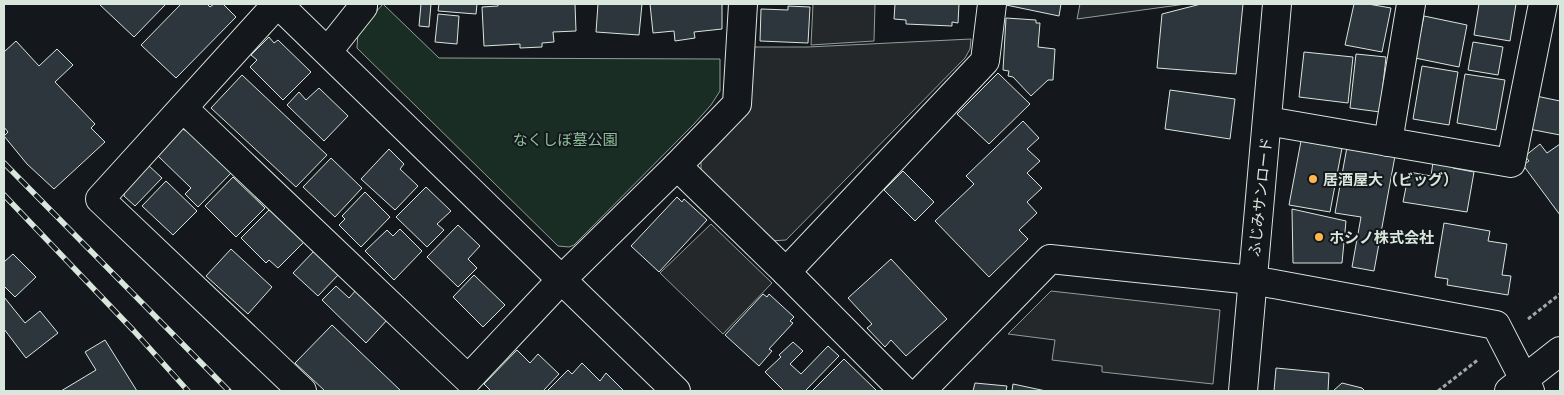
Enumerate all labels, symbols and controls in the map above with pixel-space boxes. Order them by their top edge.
park label: なくしぼ墓公園 [512,131,618,148]
street label: ふじみサンロード [1245,136,1275,258]
place label: 居酒屋大（ビッグ） [1323,171,1458,188]
marker: 居酒屋大（ビッグ） [1307,173,1319,185]
place label: ホシノ株式会社 [1329,229,1434,246]
marker: ホシノ株式会社 [1313,231,1325,243]

